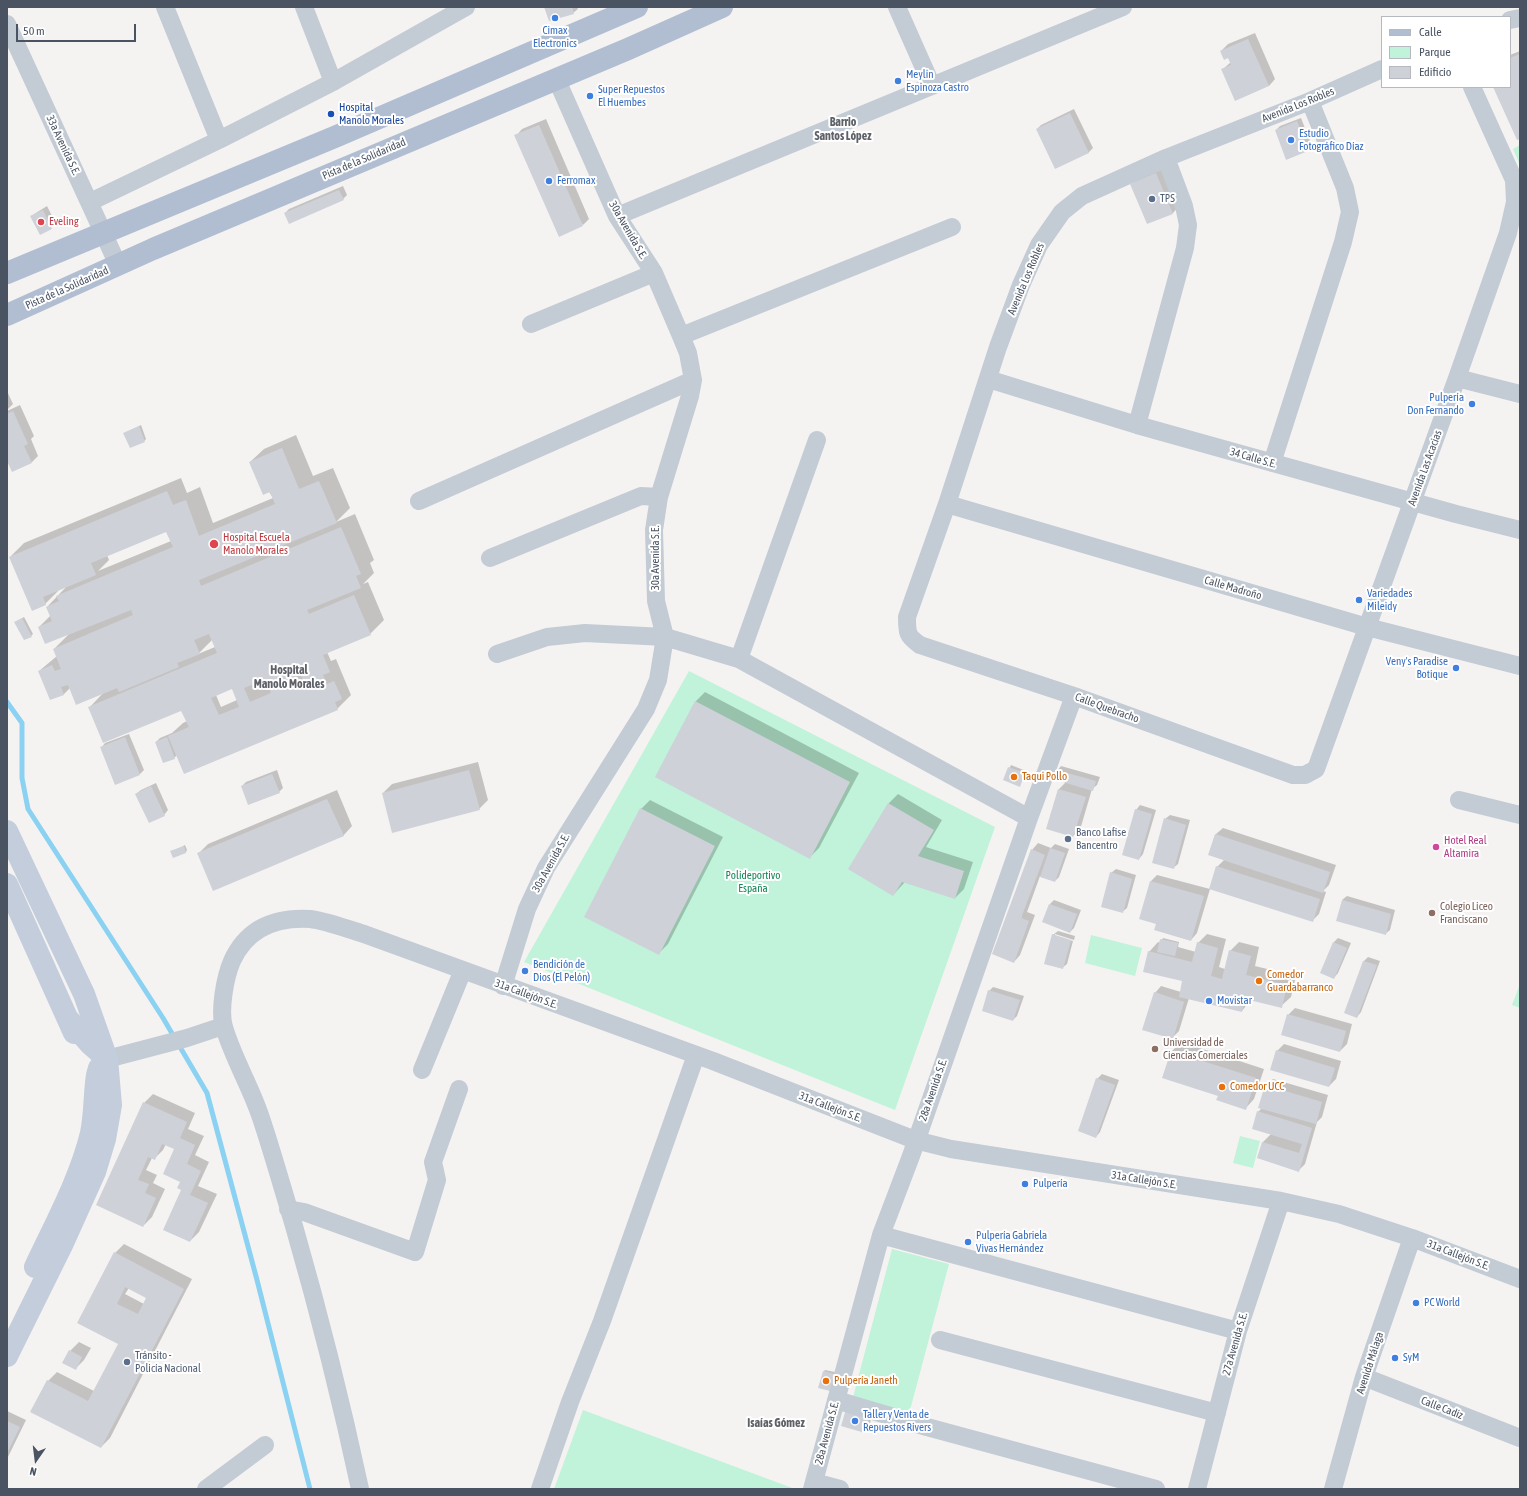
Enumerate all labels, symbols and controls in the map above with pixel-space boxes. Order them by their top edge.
marker: Cimax Electronics [550,13,560,23]
scale bar [18,16,138,42]
legend [1381,16,1511,88]
text: 50 m [23,24,45,38]
place label: Cimax Electronics [533,24,577,50]
text: Calle [1419,25,1442,39]
text: Parque [1419,45,1451,59]
text: Edificio [1419,65,1451,79]
place label: Meylin Espinoza Castro [906,68,969,94]
marker: Meylin Espinoza Castro [893,76,903,86]
place label: Super Repuestos El Huembes [598,83,665,109]
street label: Avenida Los Robles [1260,84,1336,126]
marker: Super Repuestos El Huembes [585,91,595,101]
place label: Hospital Manolo Morales [339,101,404,127]
marker: Hospital Manolo Morales [326,109,336,119]
street label: 33a Avenida S.E. [43,113,83,177]
district label: Barrio Santos López [814,115,872,143]
place label: Estudio Fotográfico Díaz [1299,127,1364,153]
street label: Pista de la Solidaridad [320,135,408,183]
marker: Estudio Fotográfico Díaz [1286,135,1296,145]
place label: Ferromax [557,174,595,188]
marker: Ferromax [544,176,554,186]
place label: TPS [1160,192,1175,206]
marker: TPS [1147,194,1157,204]
street label: 30a Avenida S.E. [606,199,650,261]
place label: Eveling [49,215,79,229]
marker: Eveling [36,217,46,227]
street label: Avenida Los Robles [1005,241,1047,317]
street label: Pista de la Solidaridad [23,264,111,312]
place label: Pulpería Don Fernando [1407,391,1464,417]
marker: Pulpería Don Fernando [1467,399,1477,409]
street label: Avenida Las Acacias [1405,428,1445,508]
street label: 34 Calle S.E. [1228,445,1278,471]
street label: 30a Avenida S.E. [649,526,663,590]
place label: Hospital Escuela Manolo Morales [223,531,290,557]
marker: Hospital Escuela Manolo Morales [208,538,220,550]
street label: Calle Madroño [1203,574,1263,602]
place label: Variedades Mileidy [1367,587,1412,613]
marker: Variedades Mileidy [1354,595,1364,605]
place label: Veny's Paradise Botique [1386,655,1448,681]
district label: Hospital Manolo Morales [254,663,324,691]
marker: Veny's Paradise Botique [1451,663,1461,673]
street label: Calle Quebracho [1073,690,1141,726]
place label: Taqui Pollo [1022,770,1067,784]
marker: Taqui Pollo [1009,772,1019,782]
place label: Banco Lafise Bancentro [1076,826,1126,852]
street label: 30a Avenida S.E. [530,832,572,894]
marker: Banco Lafise Bancentro [1063,834,1073,844]
place label: Hotel Real Altamira [1444,834,1487,860]
marker: Hotel Real Altamira [1431,842,1441,852]
park label: Polideportivo España [726,869,780,895]
place label: Colegio Liceo Franciscano [1440,900,1493,926]
marker: Colegio Liceo Franciscano [1427,908,1437,918]
place label: Bendición de Dios (El Pelón) [533,958,590,984]
marker: Bendición de Dios (El Pelón) [520,966,530,976]
place label: Comedor Guardabarranco [1267,968,1333,994]
marker: Comedor Guardabarranco [1254,976,1264,986]
street label: 31a Callejón S.E. [493,977,559,1011]
place label: Movistar [1217,994,1252,1008]
marker: Movistar [1204,996,1214,1006]
place label: Universidad de Ciencias Comerciales [1163,1036,1248,1062]
marker: Universidad de Ciencias Comerciales [1150,1044,1160,1054]
street label: 28a Avenida S.E. [916,1057,950,1123]
place label: Comedor UCC [1230,1080,1284,1094]
marker: Comedor UCC [1217,1082,1227,1092]
street label: 31a Callejón S.E. [797,1089,863,1125]
street label: 31a Callejón S.E. [1111,1168,1177,1192]
place label: Pulpería [1033,1177,1068,1191]
marker: Pulpería [1020,1179,1030,1189]
place label: Pulpería Gabriela Vivas Hernández [976,1229,1047,1255]
marker: Pulpería Gabriela Vivas Hernández [963,1237,973,1247]
street label: 31a Callejón S.E. [1425,1237,1491,1273]
place label: PC World [1424,1296,1460,1310]
marker: PC World [1411,1298,1421,1308]
street label: 27a Avenida S.E. [1220,1311,1250,1377]
street label: Avenida Málaga [1354,1330,1386,1396]
place label: Tránsito - Policía Nacional [135,1349,201,1375]
place label: SyM [1403,1351,1419,1365]
marker: SyM [1390,1353,1400,1363]
marker: Tránsito - Policía Nacional [122,1357,132,1367]
place label: Pulpería Janeth [834,1374,898,1388]
marker: Pulpería Janeth [821,1376,831,1386]
street label: Calle Cadiz [1419,1394,1465,1422]
street label: 28a Avenida S.E. [812,1400,842,1466]
place label: Taller y Venta de Repuestos Rivers [863,1408,931,1434]
district label: Isaías Gómez [747,1416,805,1430]
marker: Taller y Venta de Repuestos Rivers [850,1416,860,1426]
north arrow [16,1440,56,1480]
text: N [28,1465,38,1478]

